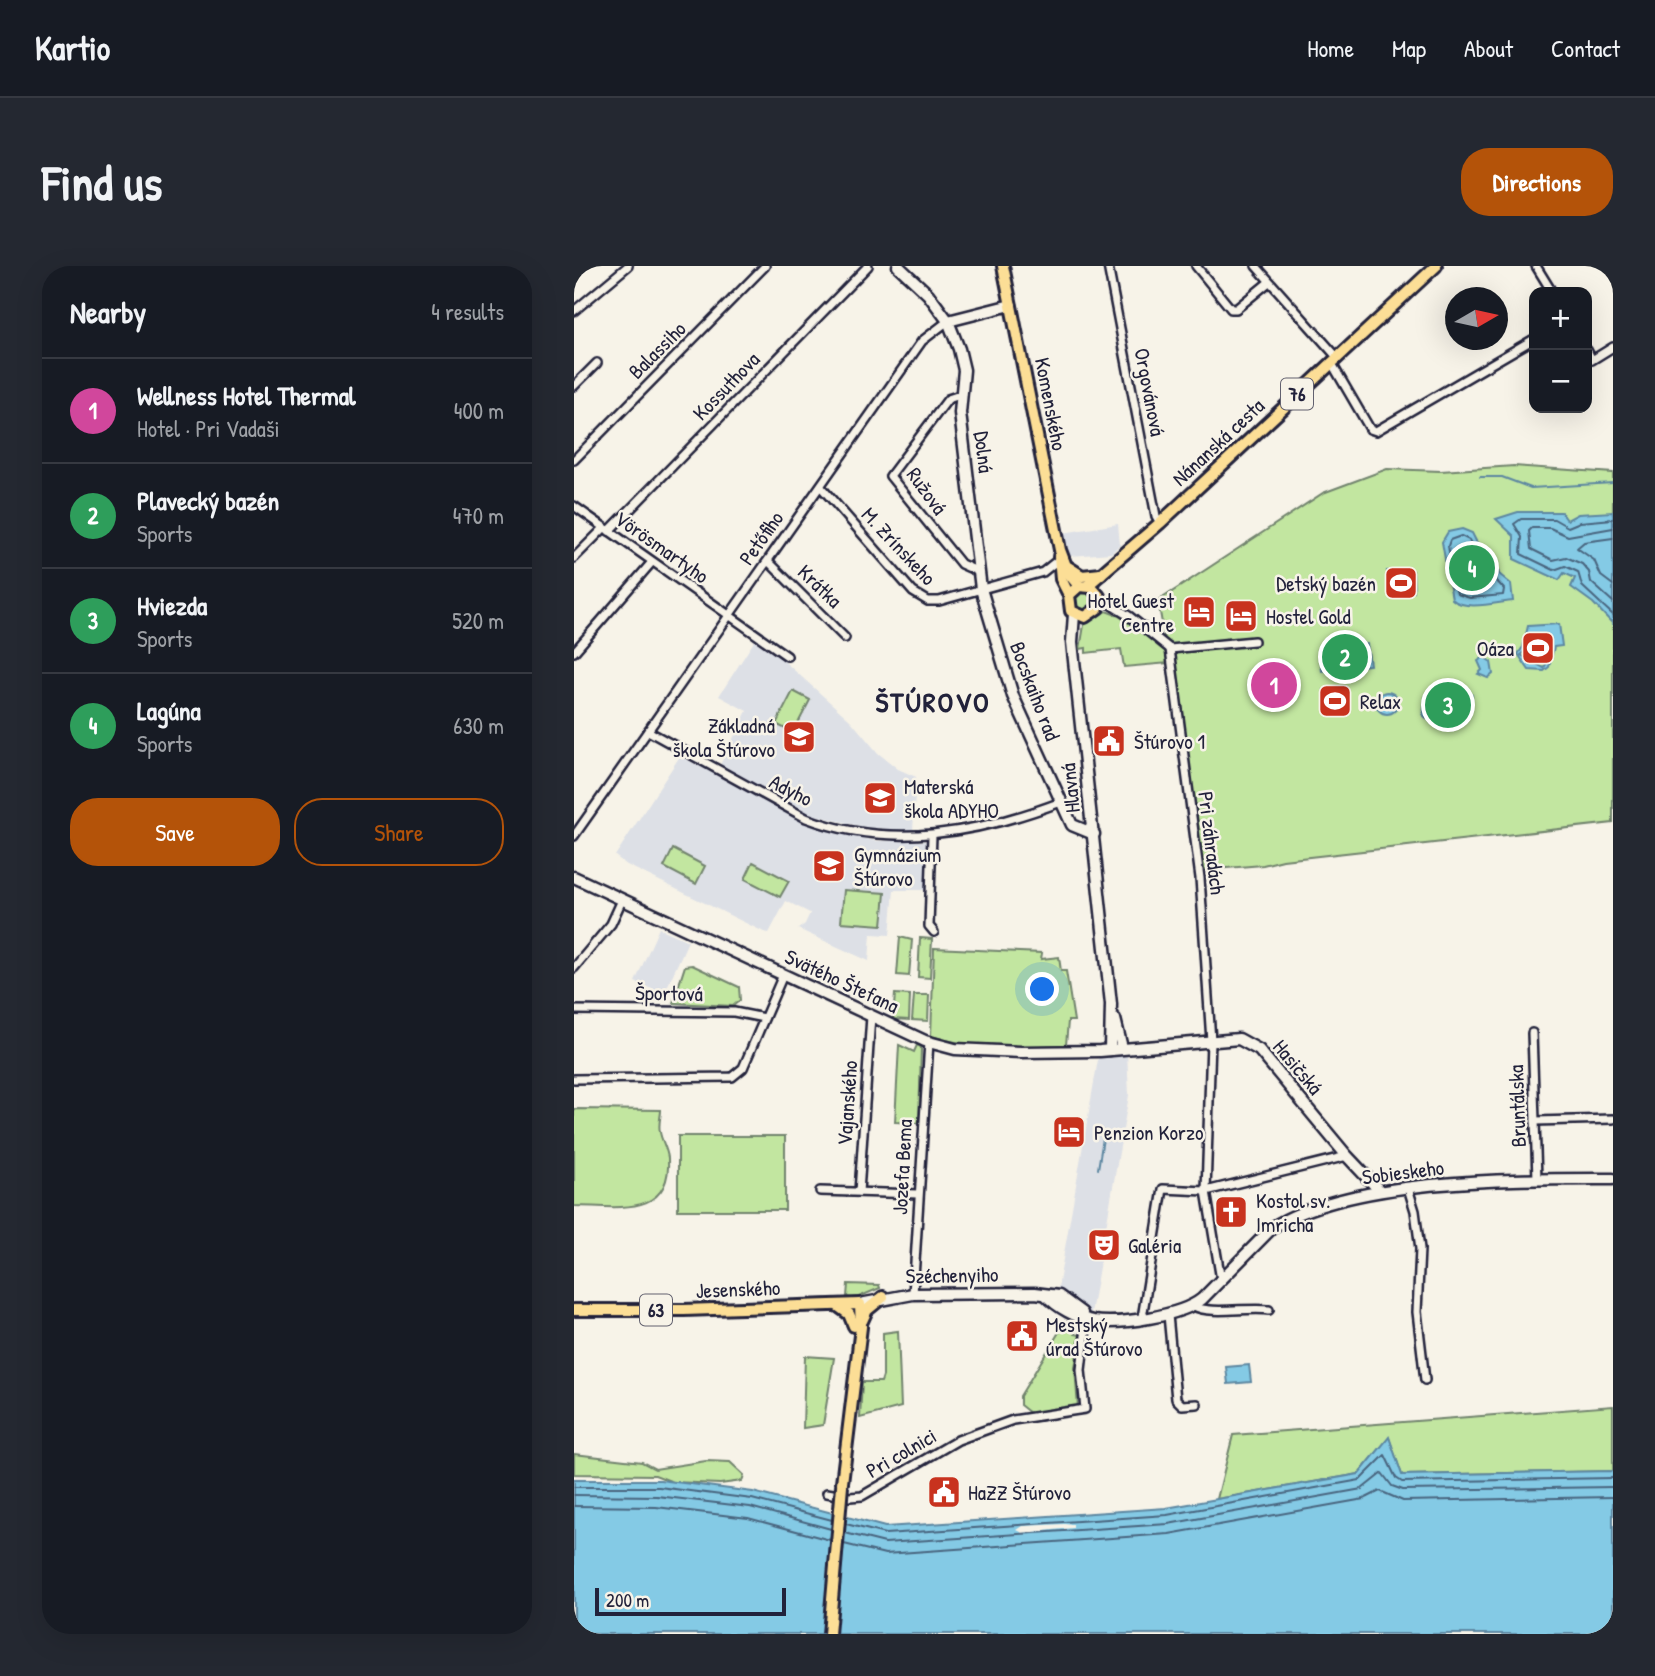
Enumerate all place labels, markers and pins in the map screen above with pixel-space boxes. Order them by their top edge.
pin: 4 [1449,542,1495,594]
sports icon: Detský bazén [1382,564,1420,602]
place label: Detský bazén [1276,569,1376,598]
place label: Hotel Guest Centre [1088,586,1175,639]
hotel icon: Hotel Guest Centre [1180,593,1218,631]
hotel icon: Hostel Gold [1222,597,1260,635]
place label: Hostel Gold [1266,602,1351,631]
sports icon: Oáza [1519,629,1557,667]
pin: 2 [1322,631,1368,683]
place label: Oáza [1477,634,1514,663]
pin: 1 [1251,659,1297,711]
pin: 3 [1425,679,1471,731]
sports icon: Relax [1316,682,1354,720]
place label: Relax [1360,687,1401,716]
place label: Základná škola Štúrovo [672,711,775,764]
school or university icon: Základná škola Štúrovo [780,718,818,756]
public building icon: Štúrovo 1 [1090,722,1128,760]
place label: Štúrovo 1 [1134,727,1205,756]
place label: Materská škola ADYHO [904,772,999,825]
school or university icon: Materská škola ADYHO [861,779,899,817]
place label: Gymnázium Štúrovo [854,840,941,893]
school or university icon: Gymnázium Štúrovo [810,847,848,885]
hotel icon: Penzion Korzo [1050,1113,1088,1151]
place label: Penzion Korzo [1094,1118,1203,1147]
place label: Kostol sv. Imricha [1256,1186,1331,1239]
church icon: Kostol sv. Imricha [1212,1193,1250,1231]
theatre icon: Galéria [1085,1226,1123,1264]
place label: Galéria [1128,1231,1181,1260]
place label: Mestský úrad Štúrovo [1046,1310,1142,1363]
public building icon: Mestský úrad Štúrovo [1003,1317,1041,1355]
public building icon: HaZZ Štúrovo [925,1473,963,1511]
place label: HaZZ Štúrovo [968,1478,1071,1507]

